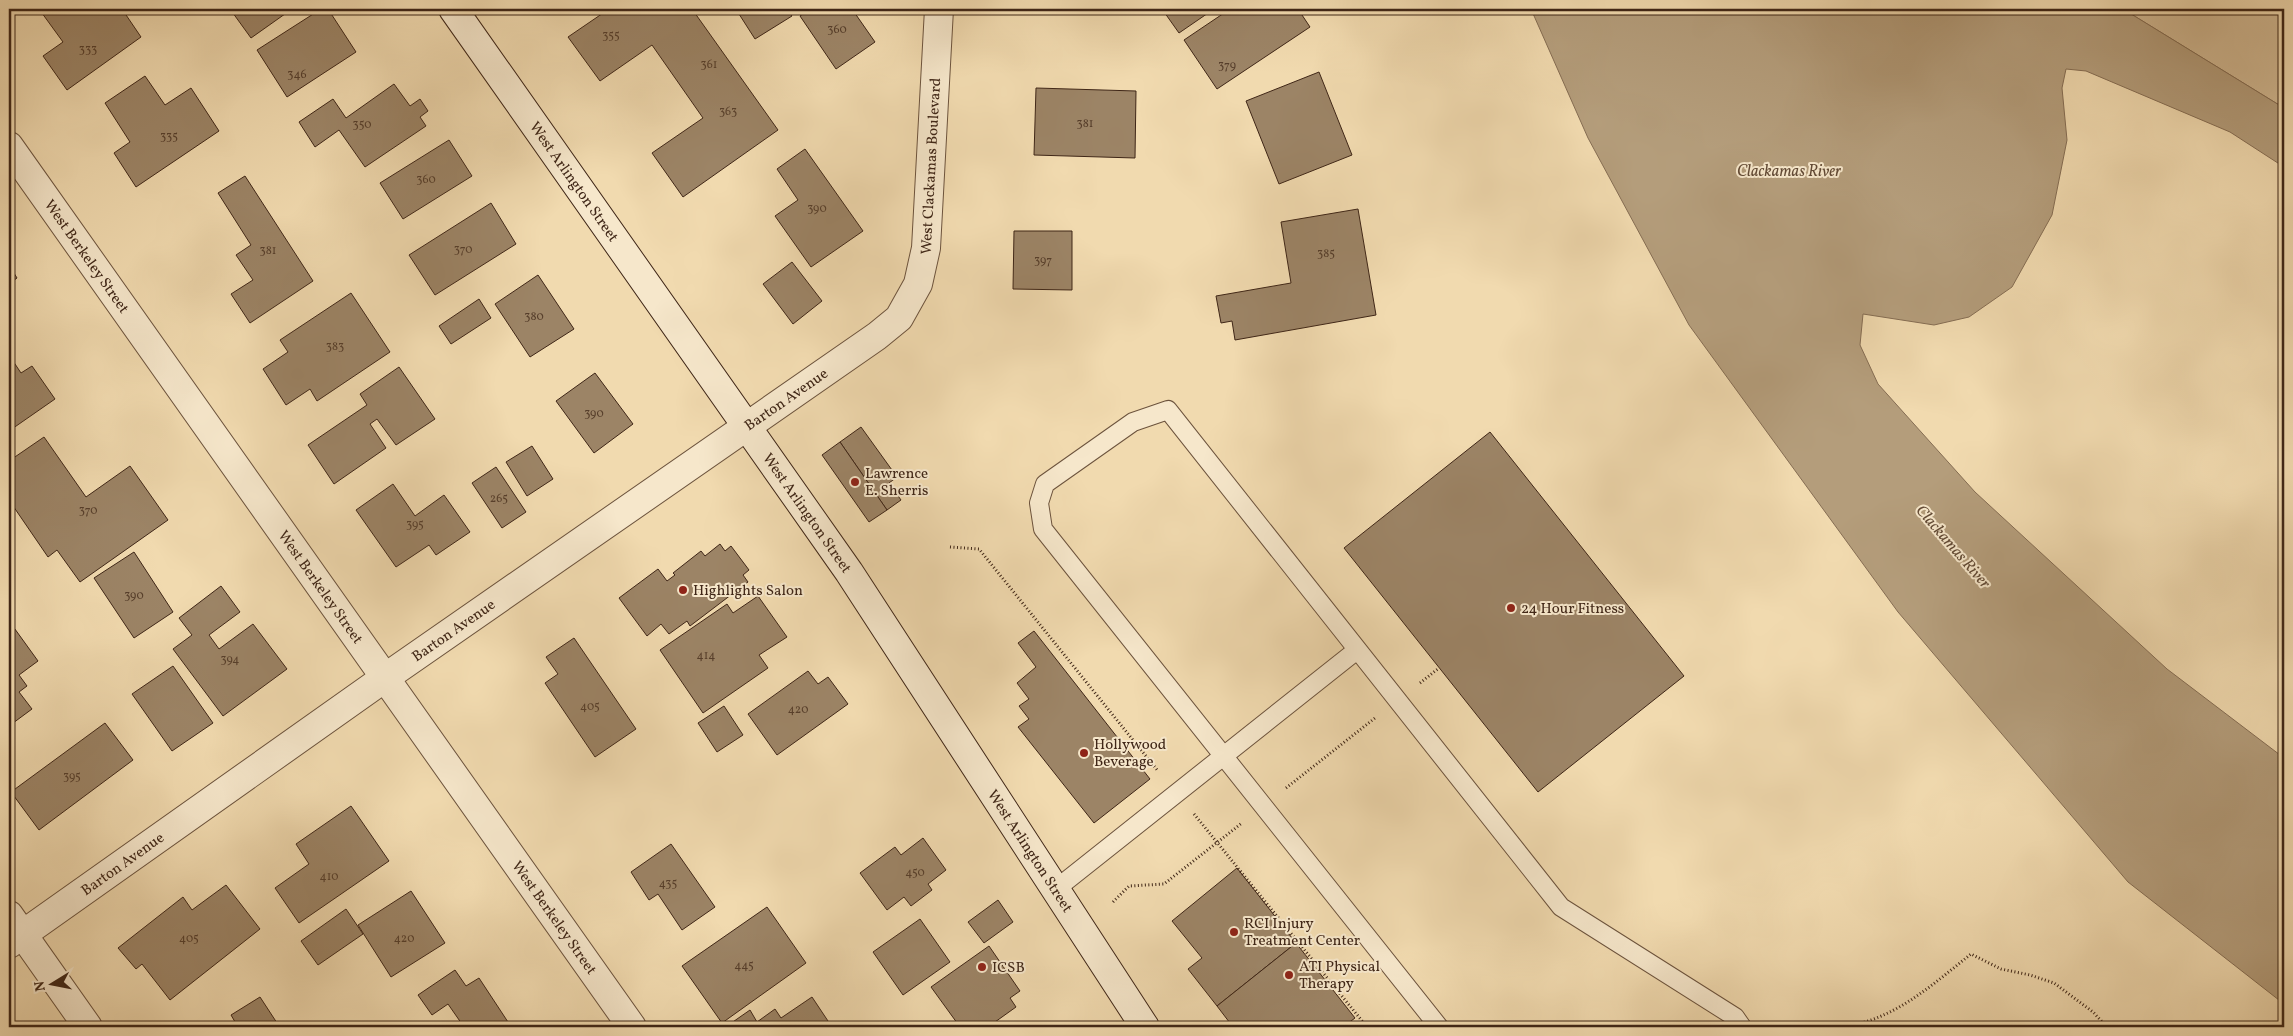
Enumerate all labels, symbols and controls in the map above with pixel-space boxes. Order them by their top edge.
house number: 360 [827,22,847,38]
house number: 355 [602,28,620,44]
house number: 333 [79,42,97,58]
house number: 361 [701,57,717,73]
house number: 379 [1218,58,1236,74]
house number: 346 [287,67,307,83]
street label: West Clackamas Boulevard [917,77,947,255]
house number: 363 [719,104,737,120]
house number: 381 [1077,116,1093,132]
house number: 350 [353,117,371,133]
street label: West Arlington Street [524,118,623,247]
house number: 335 [160,129,178,145]
water label: Clackamas River [1737,161,1842,183]
house number: 360 [416,172,436,188]
street label: West Berkeley Street [38,196,133,318]
house number: 390 [807,201,827,217]
house number: 370 [454,242,472,258]
house number: 381 [260,243,276,259]
house number: 385 [1317,246,1335,262]
house number: 397 [1034,253,1052,269]
house number: 380 [524,309,544,325]
house number: 383 [326,339,344,355]
street label: Barton Avenue [741,364,833,437]
house number: 390 [584,406,604,422]
street label: West Arlington Street [757,449,856,578]
place label: Lawrence E. Sherris [865,464,928,502]
marker: Lawrence E. Sherris [849,476,861,488]
house number: 265 [490,491,508,507]
water label: Clackamas River [1910,501,1996,595]
house number: 370 [79,503,97,519]
house number: 395 [406,517,424,533]
street label: West Berkeley Street [272,527,367,649]
place label: Highlights Salon [693,581,803,602]
marker: Highlights Salon [677,584,689,596]
house number: 390 [124,588,144,604]
street label: Barton Avenue [408,595,500,668]
place label: 24 Hour Fitness [1521,599,1624,620]
marker: 24 Hour Fitness [1505,602,1517,614]
house number: 414 [697,648,715,664]
house number: 394 [220,652,240,668]
house number: 405 [580,699,600,715]
house number: 420 [788,702,808,718]
place label: Hollywood Beverage [1094,735,1166,773]
marker: Hollywood Beverage [1078,747,1090,759]
house number: 395 [63,769,81,785]
street label: West Arlington Street [981,786,1077,917]
street label: Barton Avenue [77,828,169,902]
street label: West Berkeley Street [506,857,601,980]
house number: 450 [905,865,925,881]
house number: 410 [319,869,339,885]
house number: 435 [659,876,678,892]
place label: RCI Injury Treatment Center [1244,914,1360,952]
marker: RCI Injury Treatment Center [1228,926,1240,938]
house number: 405 [179,931,199,947]
house number: 420 [394,931,414,947]
place label: ATI Physical Therapy [1299,957,1380,995]
north arrow [28,958,78,1008]
house number: 445 [734,958,754,974]
place label: ICSB [992,958,1025,979]
marker: ICSB [976,961,988,973]
marker: ATI Physical Therapy [1283,969,1295,981]
text: N [30,979,51,993]

